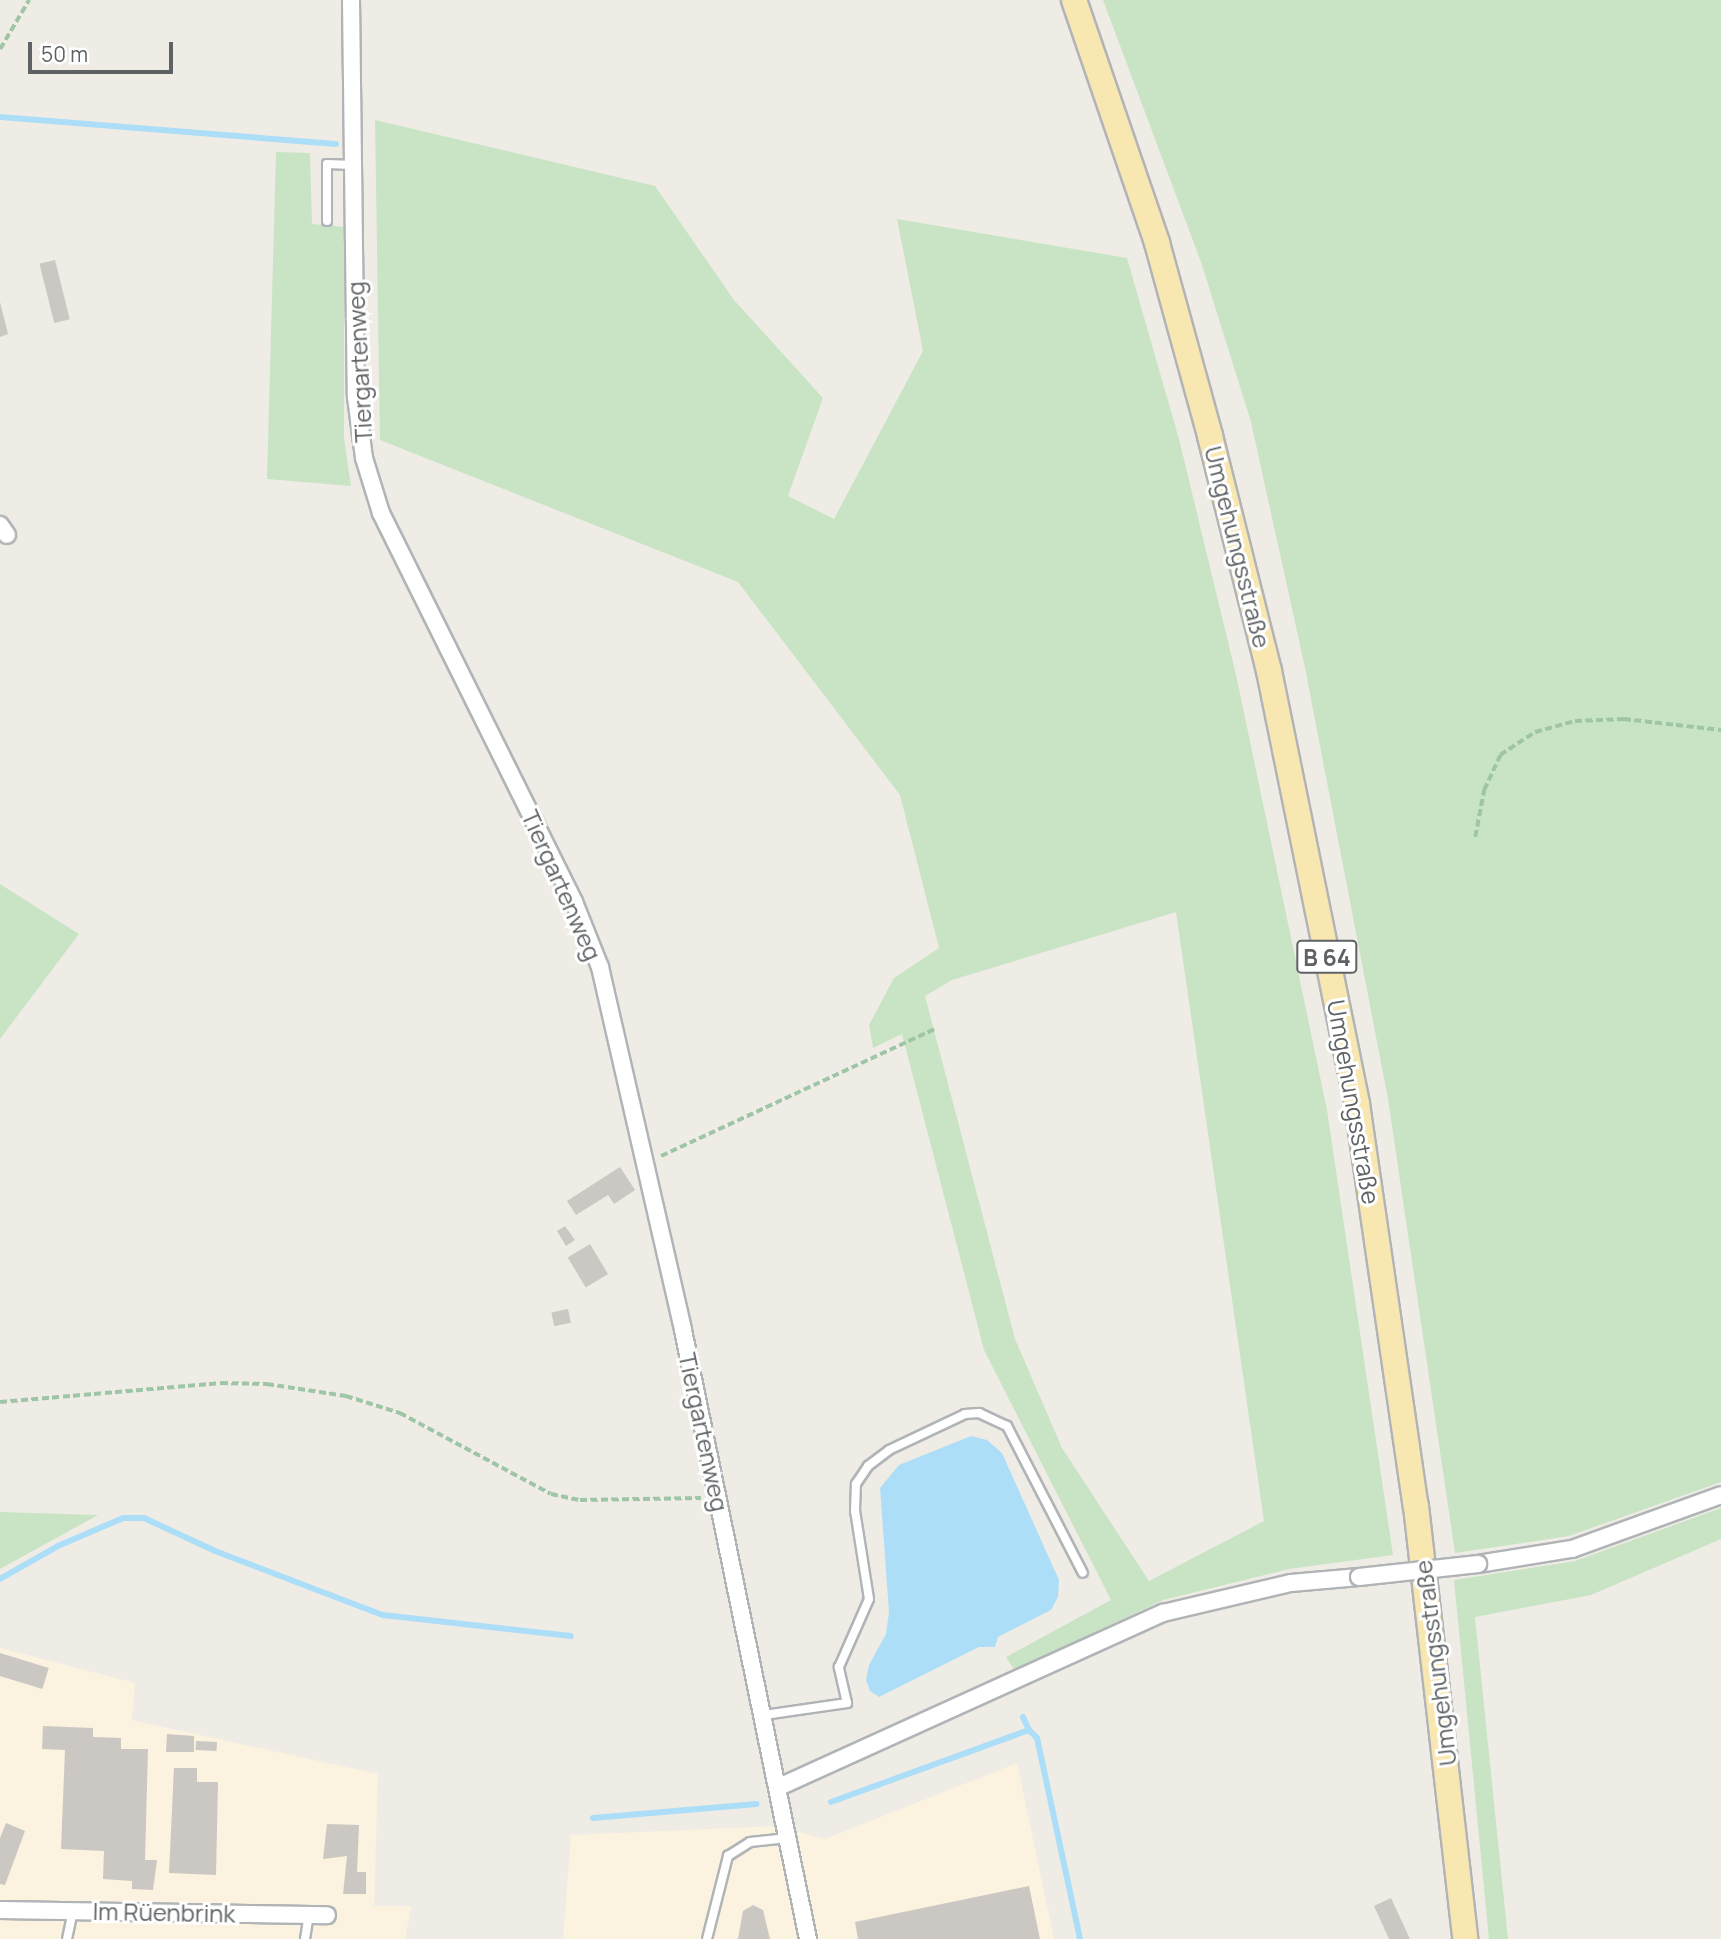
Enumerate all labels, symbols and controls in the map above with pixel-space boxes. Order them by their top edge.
scale bar [32,28,177,72]
text: 50 m [41,40,88,68]
street label: Tiergartenweg [340,281,378,443]
street label: Umgehungsstraße [1199,443,1277,651]
street label: Tiergartenweg [516,805,608,965]
road number: B 64 [1296,938,1358,976]
street label: Umgehungsstraße [1322,998,1386,1206]
street label: Tiergartenweg [673,1350,735,1514]
street label: Umgehungsstraße [1408,1558,1462,1768]
street label: Im Rüenbrink [92,1896,236,1928]

